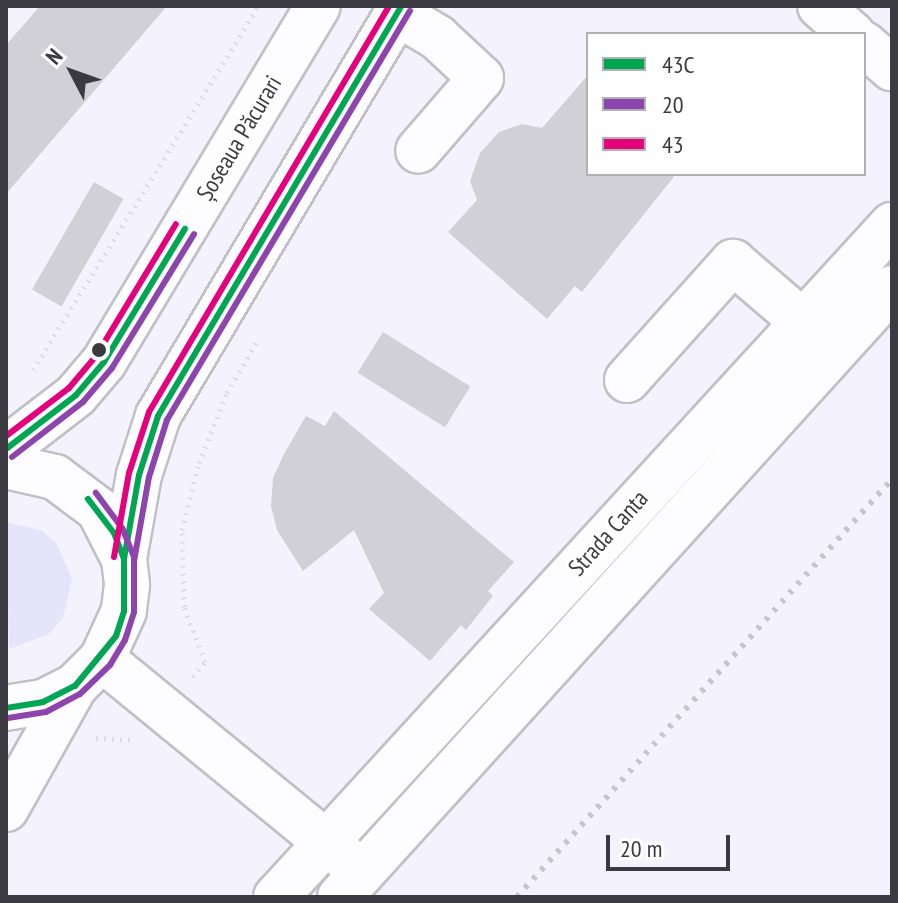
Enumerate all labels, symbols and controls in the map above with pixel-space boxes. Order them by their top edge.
north arrow [32,32,112,112]
legend [586,32,866,176]
text: N [39,43,68,70]
text: 43C [662,49,695,80]
street label: Șoseaua Păcurari [190,70,288,206]
text: 20 [662,89,684,120]
text: 43 [662,129,684,160]
unlabelled marker [91,342,107,358]
street label: Strada Canta [562,484,654,582]
scale bar [610,819,734,869]
text: 20 m [620,833,662,864]

